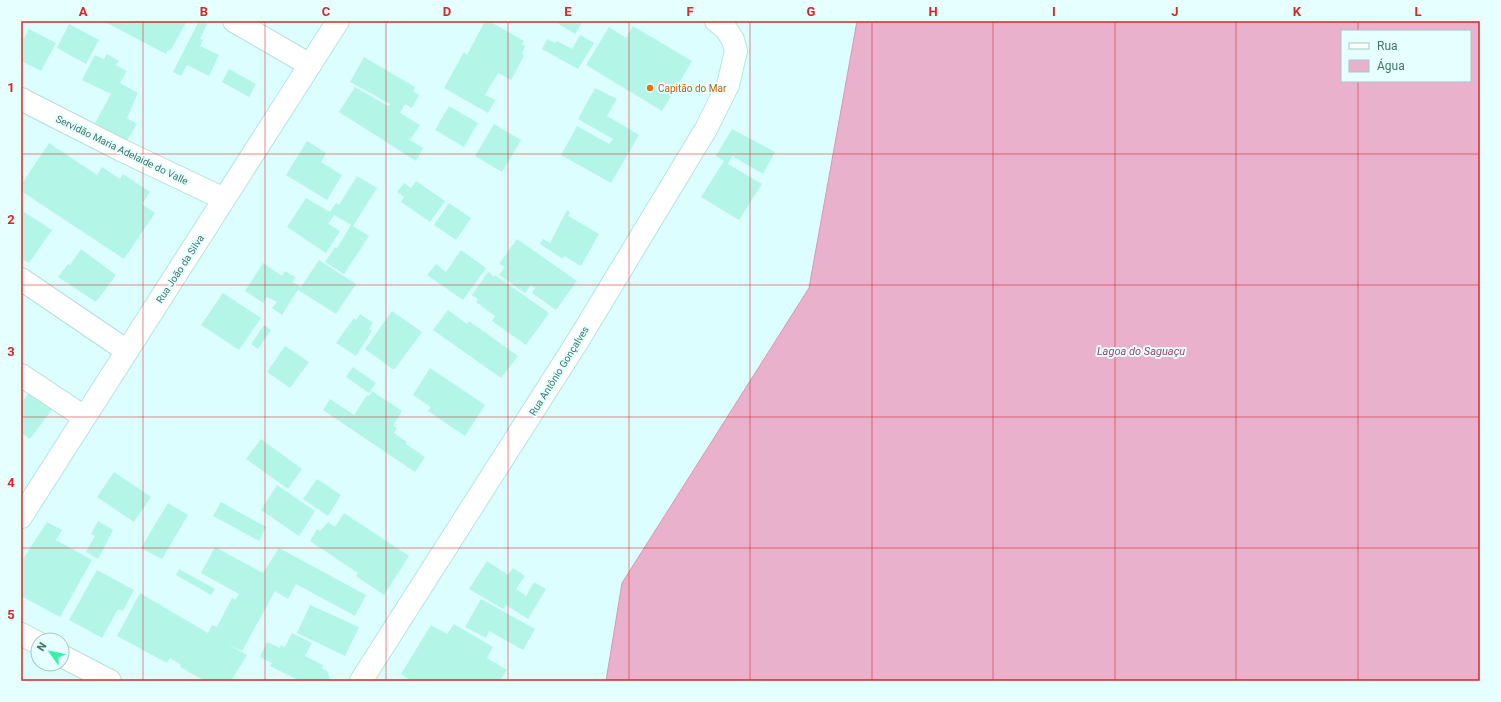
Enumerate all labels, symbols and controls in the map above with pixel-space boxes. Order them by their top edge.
text: A [79,4,88,19]
text: B [200,4,208,19]
text: C [322,4,331,19]
text: D [443,4,451,19]
text: E [564,4,572,19]
text: F [686,4,694,19]
text: G [807,4,816,19]
text: H [928,4,938,19]
text: I [1052,4,1056,19]
text: J [1171,4,1179,19]
text: K [1293,4,1302,19]
text: L [1414,4,1422,19]
legend [1341,30,1471,82]
text: Rua [1377,39,1398,53]
text: Água [1377,58,1405,73]
text: 1 [7,80,15,95]
marker: Capitão do Mar [645,83,655,93]
place label: Capitão do Mar [658,83,727,94]
street label: Servidão Maria Adelaide do Valle [54,113,190,187]
text: 2 [7,212,15,227]
street label: Rua João da Silva [154,233,206,305]
street label: Rua Antônio Gonçalves [527,324,591,418]
text: 3 [7,344,15,359]
water label: Lagoa do Saguaçu [1097,345,1185,358]
text: 4 [7,475,15,490]
text: 5 [7,607,15,622]
north arrow [30,632,70,672]
text: N [34,640,50,654]

